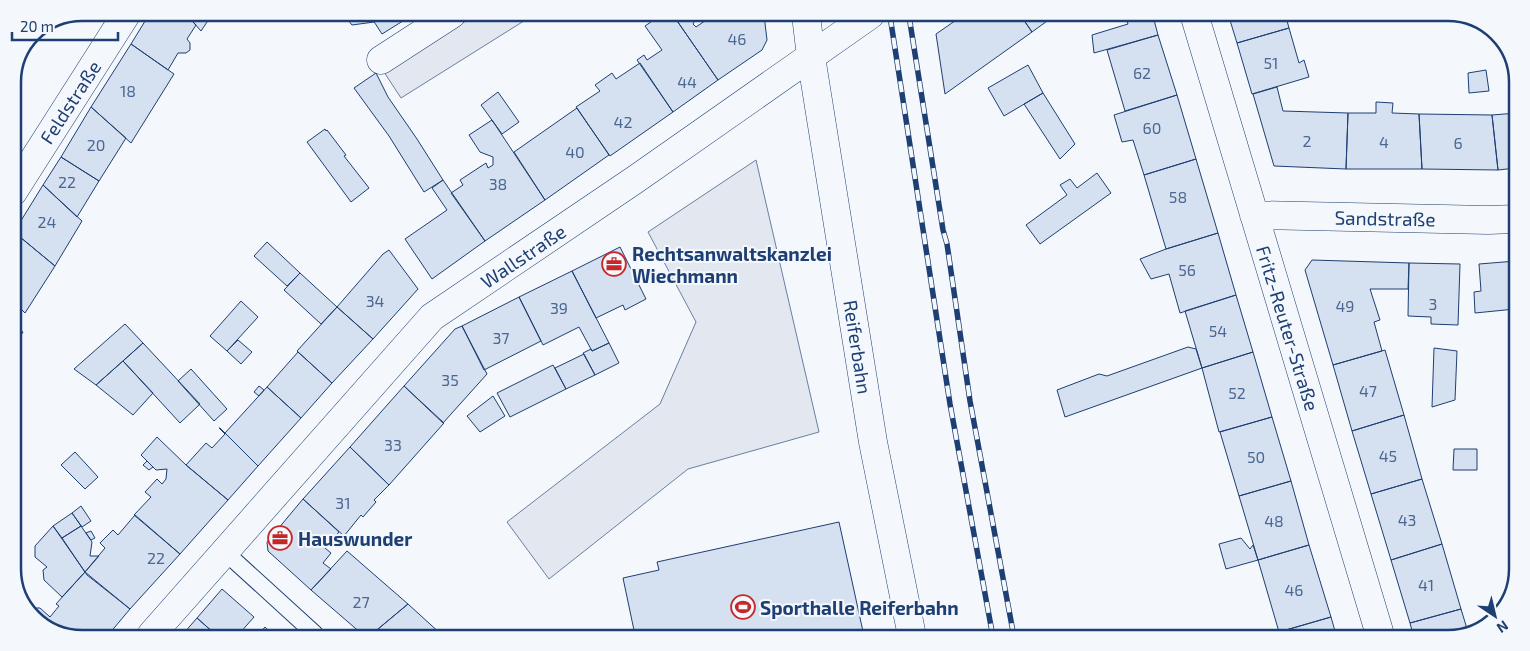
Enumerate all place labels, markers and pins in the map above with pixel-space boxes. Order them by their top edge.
place label: Rechtsanwaltskanzlei Wiechmann [632,242,832,287]
office icon: Rechtsanwaltskanzlei Wiechmann [601,251,627,277]
office icon: Hauswunder [267,525,293,551]
place label: Hauswunder [298,527,412,550]
sports icon: Sporthalle Reiferbahn [730,594,756,620]
place label: Sporthalle Reiferbahn [760,596,959,619]

